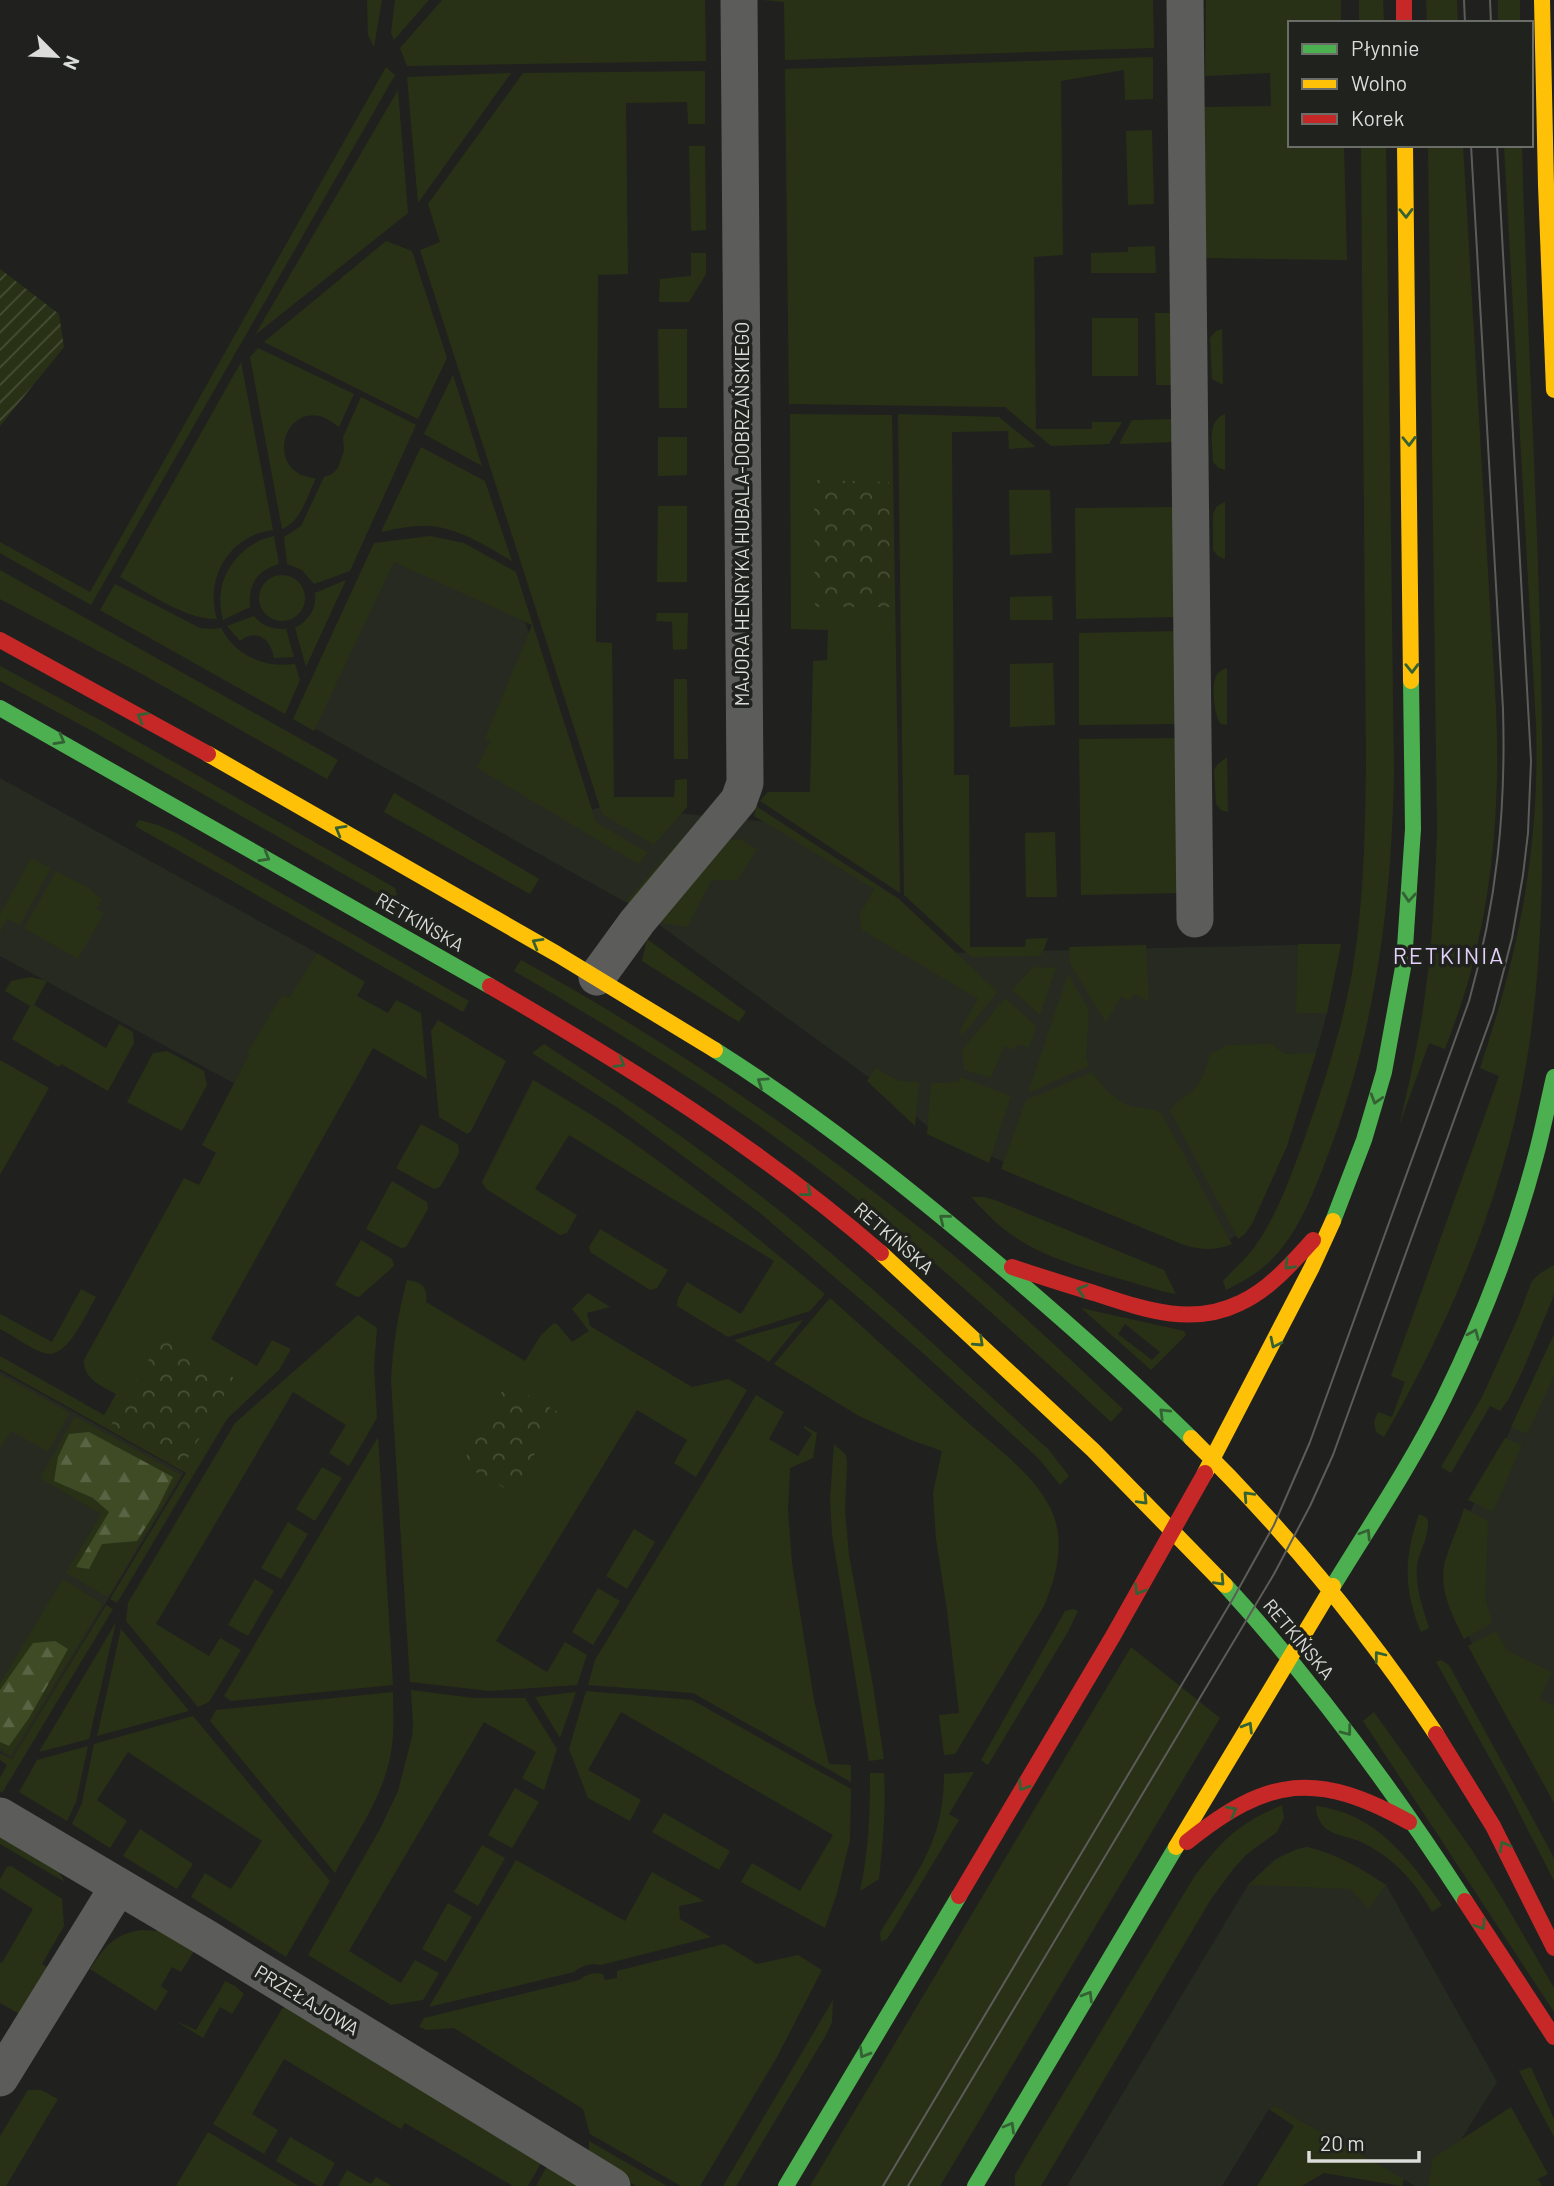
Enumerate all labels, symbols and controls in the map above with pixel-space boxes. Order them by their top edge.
north arrow [21,21,91,91]
legend [1288,21,1533,147]
text: Płynnie [1351,35,1419,60]
text: N [59,53,85,74]
text: Wolno [1351,70,1407,95]
text: Korek [1351,105,1404,130]
one-way arrow [1399,208,1414,219]
street label: MAJORA HENRYKA HUBALA-DOBRZAŃSKIEGO [730,322,753,706]
one-way arrow [1401,436,1417,447]
one-way arrow [1404,664,1420,674]
one-way arrow [137,712,150,725]
one-way arrow [52,732,65,745]
one-way arrow [335,825,347,838]
one-way arrow [257,849,270,862]
street label: RETKIŃSKA [372,887,468,956]
one-way arrow [1402,892,1417,903]
one-way arrow [532,938,545,951]
district label: RETKINIA [1393,941,1505,969]
one-way arrow [613,1055,626,1068]
one-way arrow [757,1078,770,1090]
one-way arrow [1370,1092,1385,1104]
one-way arrow [800,1184,812,1197]
street label: RETKIŃSKA [850,1197,939,1278]
one-way arrow [940,1214,952,1227]
one-way arrow [1285,1257,1298,1270]
one-way arrow [1076,1283,1088,1298]
one-way arrow [1466,1329,1480,1341]
one-way arrow [971,1334,984,1346]
one-way arrow [1269,1336,1283,1348]
one-way arrow [1160,1409,1172,1421]
one-way arrow [1134,1491,1147,1504]
one-way arrow [1244,1491,1256,1504]
one-way arrow [1357,1528,1370,1541]
one-way arrow [1211,1573,1224,1586]
one-way arrow [1134,1582,1147,1595]
street label: RETKIŃSKA [1259,1594,1340,1684]
one-way arrow [1375,1651,1388,1664]
one-way arrow [1239,1721,1252,1734]
one-way arrow [1339,1723,1352,1736]
one-way arrow [1019,1779,1032,1792]
one-way arrow [1225,1805,1238,1819]
one-way arrow [1499,1841,1512,1853]
one-way arrow [1473,1917,1486,1930]
street label: PRZEŁAJOWA [251,1959,364,2040]
one-way arrow [1080,1990,1093,2003]
one-way arrow [859,2046,872,2059]
scale bar [1309,2120,1419,2164]
one-way arrow [1002,2122,1015,2135]
text: 20 m [1320,2130,1365,2155]

